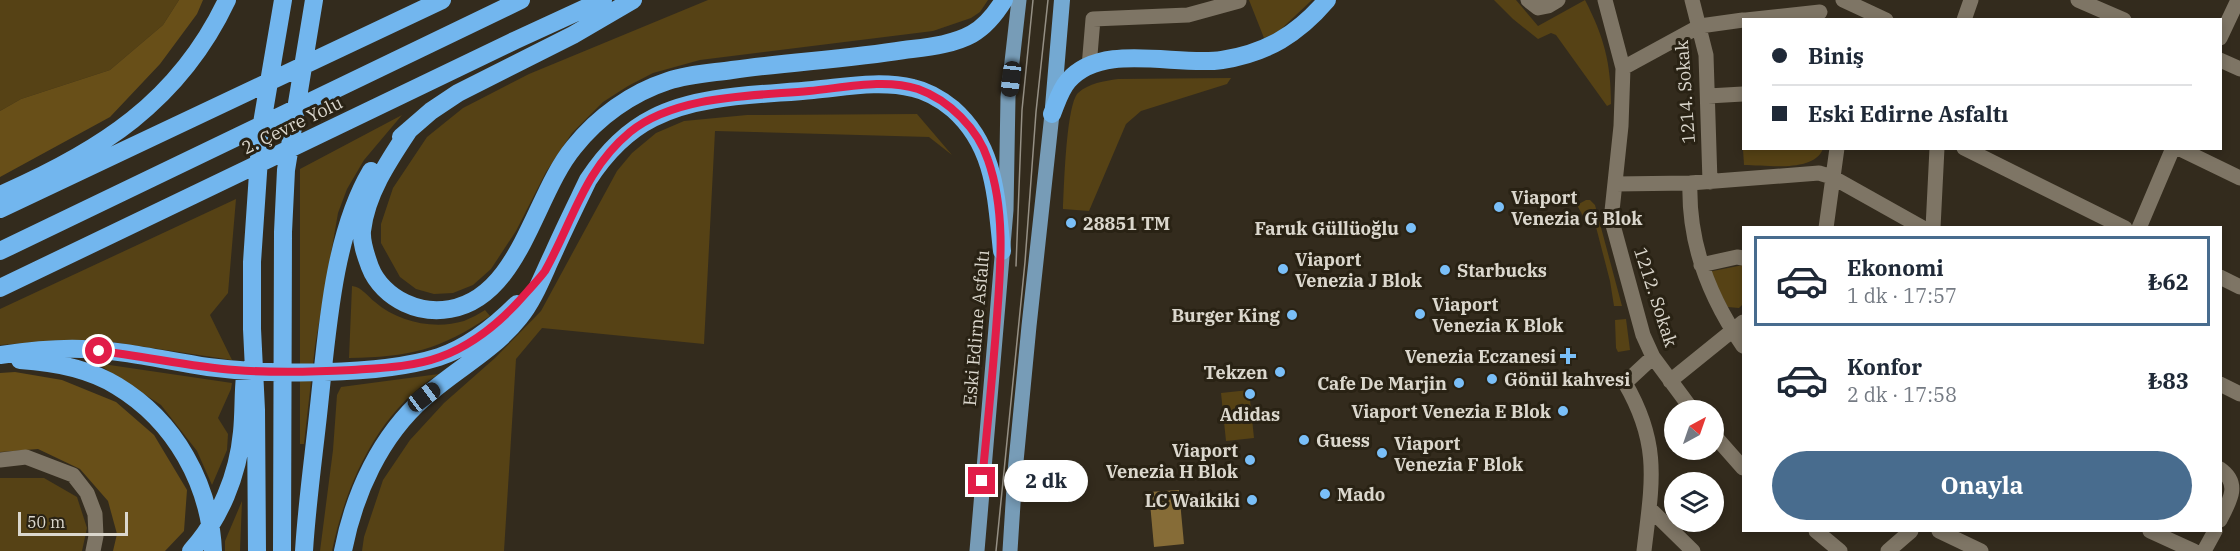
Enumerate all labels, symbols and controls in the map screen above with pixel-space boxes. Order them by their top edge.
street label: 1214. Sokak [1670,39,1700,145]
text: Biniş [1808,41,1864,70]
car [1000,60,1022,98]
street label: 2. Çevre Yolu [238,91,346,159]
text: Eski Edirne Asfaltı [1808,99,2008,128]
place label: Viaport Venezia G Blok [1511,186,1643,230]
marker: Viaport Venezia G Blok [1492,200,1506,214]
place label: 28851 TM [1083,212,1170,235]
marker: 28851 TM [1064,216,1078,230]
place label: Faruk Güllüoğlu [1254,217,1399,240]
marker: Faruk Güllüoğlu [1404,221,1418,235]
street label: 1212. Sokak [1629,244,1683,350]
place label: Viaport Venezia J Blok [1295,248,1423,292]
street label: Eski Edirne Asfaltı [958,249,994,407]
text: Ekonomi [1847,253,1944,282]
icon: car [1775,254,1829,308]
place label: Starbucks [1457,259,1547,282]
marker: Viaport Venezia J Blok [1276,262,1290,276]
marker: Starbucks [1438,263,1452,277]
text: ₺62 [2148,267,2189,296]
text: 1 dk · 17:57 [1847,282,1957,309]
place label: Viaport Venezia K Blok [1432,293,1564,337]
place label: Burger King [1172,304,1281,327]
marker: Viaport Venezia K Blok [1413,307,1427,321]
marker: Burger King [1285,308,1299,322]
route start [85,337,112,364]
place label: Venezia Eczanesi [1405,345,1556,368]
marker: Venezia Eczanesi [1561,349,1575,363]
text: Konfor [1847,352,1922,381]
icon: car [1775,353,1829,407]
place label: Tekzen [1204,361,1268,384]
marker: Tekzen [1273,365,1287,379]
text: ₺83 [2148,366,2189,395]
place label: Gönül kahvesi [1504,368,1630,391]
place label: Cafe De Marjin [1317,372,1447,395]
marker: Gönül kahvesi [1485,372,1499,386]
marker: Cafe De Marjin [1452,376,1466,390]
car [404,379,444,415]
text: 2 dk · 17:58 [1847,381,1957,408]
marker: Adidas [1243,387,1257,401]
place label: Viaport Venezia E Blok [1351,400,1552,423]
north arrow [1664,400,1724,460]
map controls [1664,400,1724,532]
place label: Adidas [1220,403,1280,426]
marker: Viaport Venezia E Blok [1556,404,1570,418]
place label: Guess [1316,429,1370,452]
place label: Viaport Venezia F Blok [1394,432,1524,476]
marker: Guess [1297,433,1311,447]
place label: Viaport Venezia H Blok [1106,439,1239,483]
marker: Viaport Venezia F Blok [1375,446,1389,460]
button: Onayla [1772,451,2192,520]
marker: Viaport Venezia H Blok [1243,453,1257,467]
callout: 2 dk [1003,460,1087,502]
route end [968,467,995,494]
text: 2 dk [1025,467,1067,494]
button: layers [1664,472,1724,532]
place label: Mado [1337,483,1385,506]
marker: Mado [1318,487,1332,501]
place label: LC Waikiki [1145,489,1240,512]
marker: LC Waikiki [1245,493,1259,507]
scale bar [18,509,128,536]
text: 50 m [27,512,65,532]

